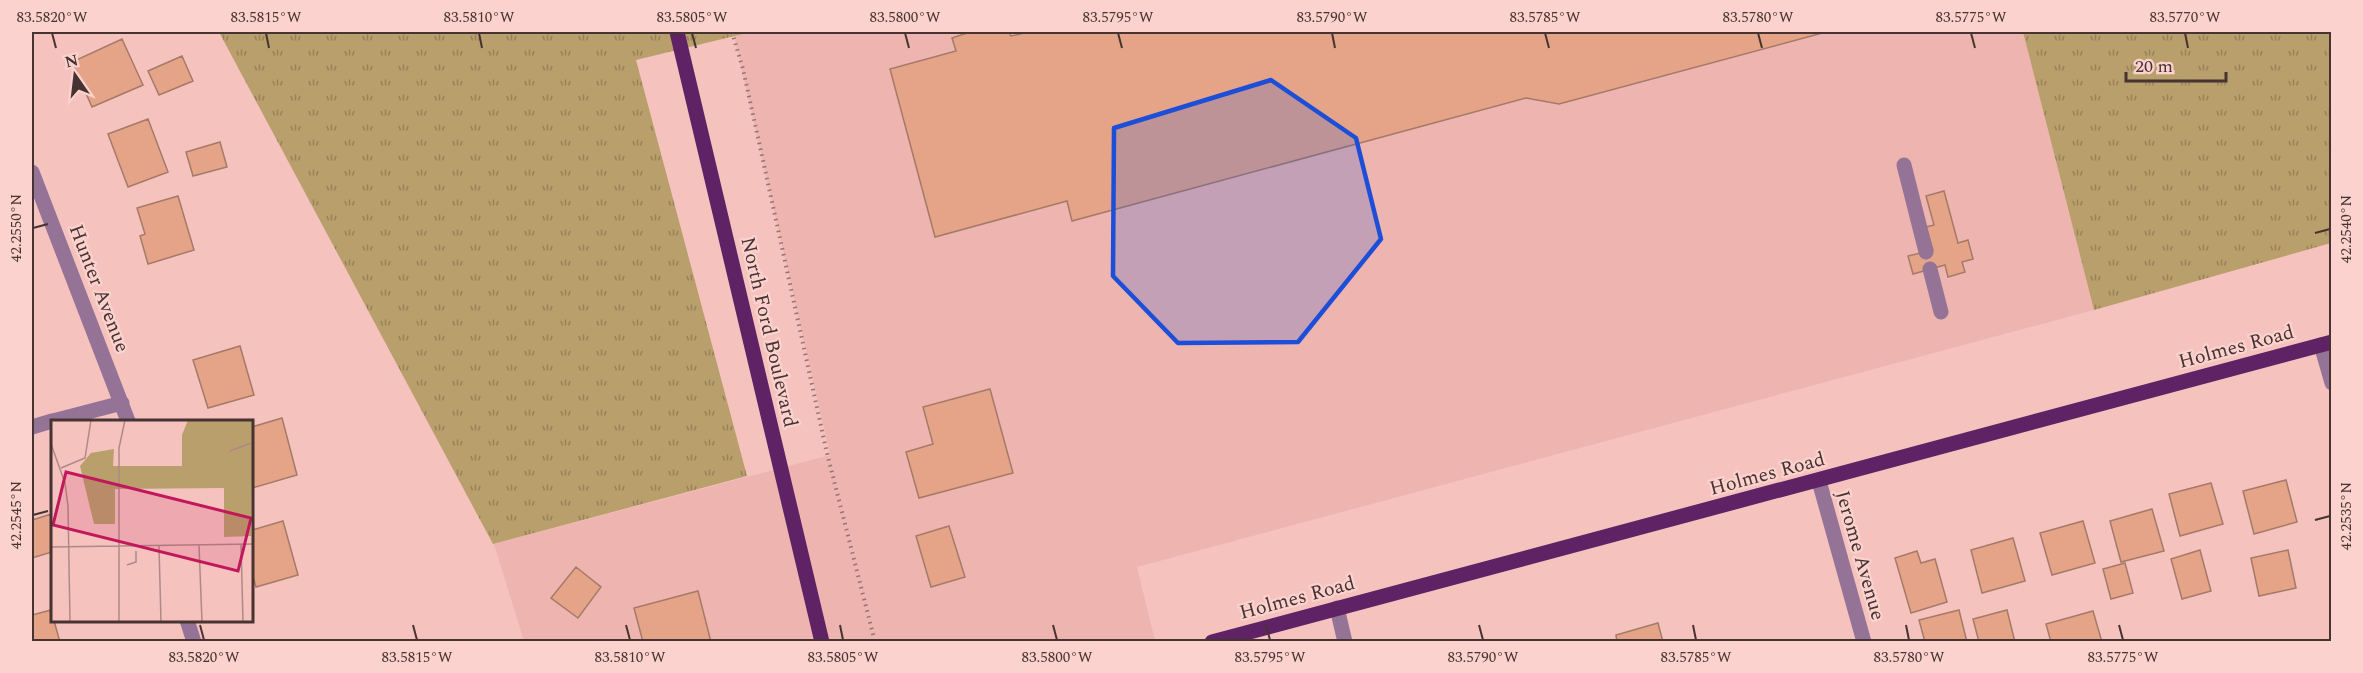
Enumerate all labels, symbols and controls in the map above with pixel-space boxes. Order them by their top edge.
text: 83.5820°W [17,6,88,29]
text: 83.5815°W [231,6,302,29]
text: 83.5810°W [444,6,515,29]
text: 83.5805°W [657,6,728,29]
text: 83.5800°W [870,6,941,29]
text: 83.5795°W [1083,6,1154,29]
text: 83.5790°W [1297,6,1368,29]
text: 83.5785°W [1510,6,1581,29]
text: 83.5780°W [1723,6,1794,29]
text: 83.5775°W [1936,6,2007,29]
text: 83.5770°W [2150,6,2221,29]
north arrow [45,45,105,105]
scale bar [2126,45,2226,83]
text: N [62,48,81,75]
text: 20 m [2135,53,2173,80]
text: 42.2550°N [5,194,28,262]
text: 42.2540°N [2335,195,2358,263]
street label: Hunter Avenue [61,220,137,357]
street label: North Ford Boulevard [733,234,806,430]
street label: Holmes Road [2175,317,2297,377]
inset map [51,420,254,622]
street label: Holmes Road [1706,444,1828,504]
text: 42.2545°N [5,481,28,549]
text: 42.2535°N [2335,482,2358,550]
street label: Jerome Avenue [1827,487,1893,624]
street label: Holmes Road [1236,568,1358,628]
text: 83.5820°W [169,646,240,669]
text: 83.5815°W [382,646,453,669]
text: 83.5810°W [595,646,666,669]
text: 83.5805°W [808,646,879,669]
text: 83.5800°W [1022,646,1093,669]
text: 83.5795°W [1235,646,1306,669]
text: 83.5790°W [1448,646,1519,669]
text: 83.5785°W [1661,646,1732,669]
text: 83.5780°W [1874,646,1945,669]
text: 83.5775°W [2088,646,2159,669]

